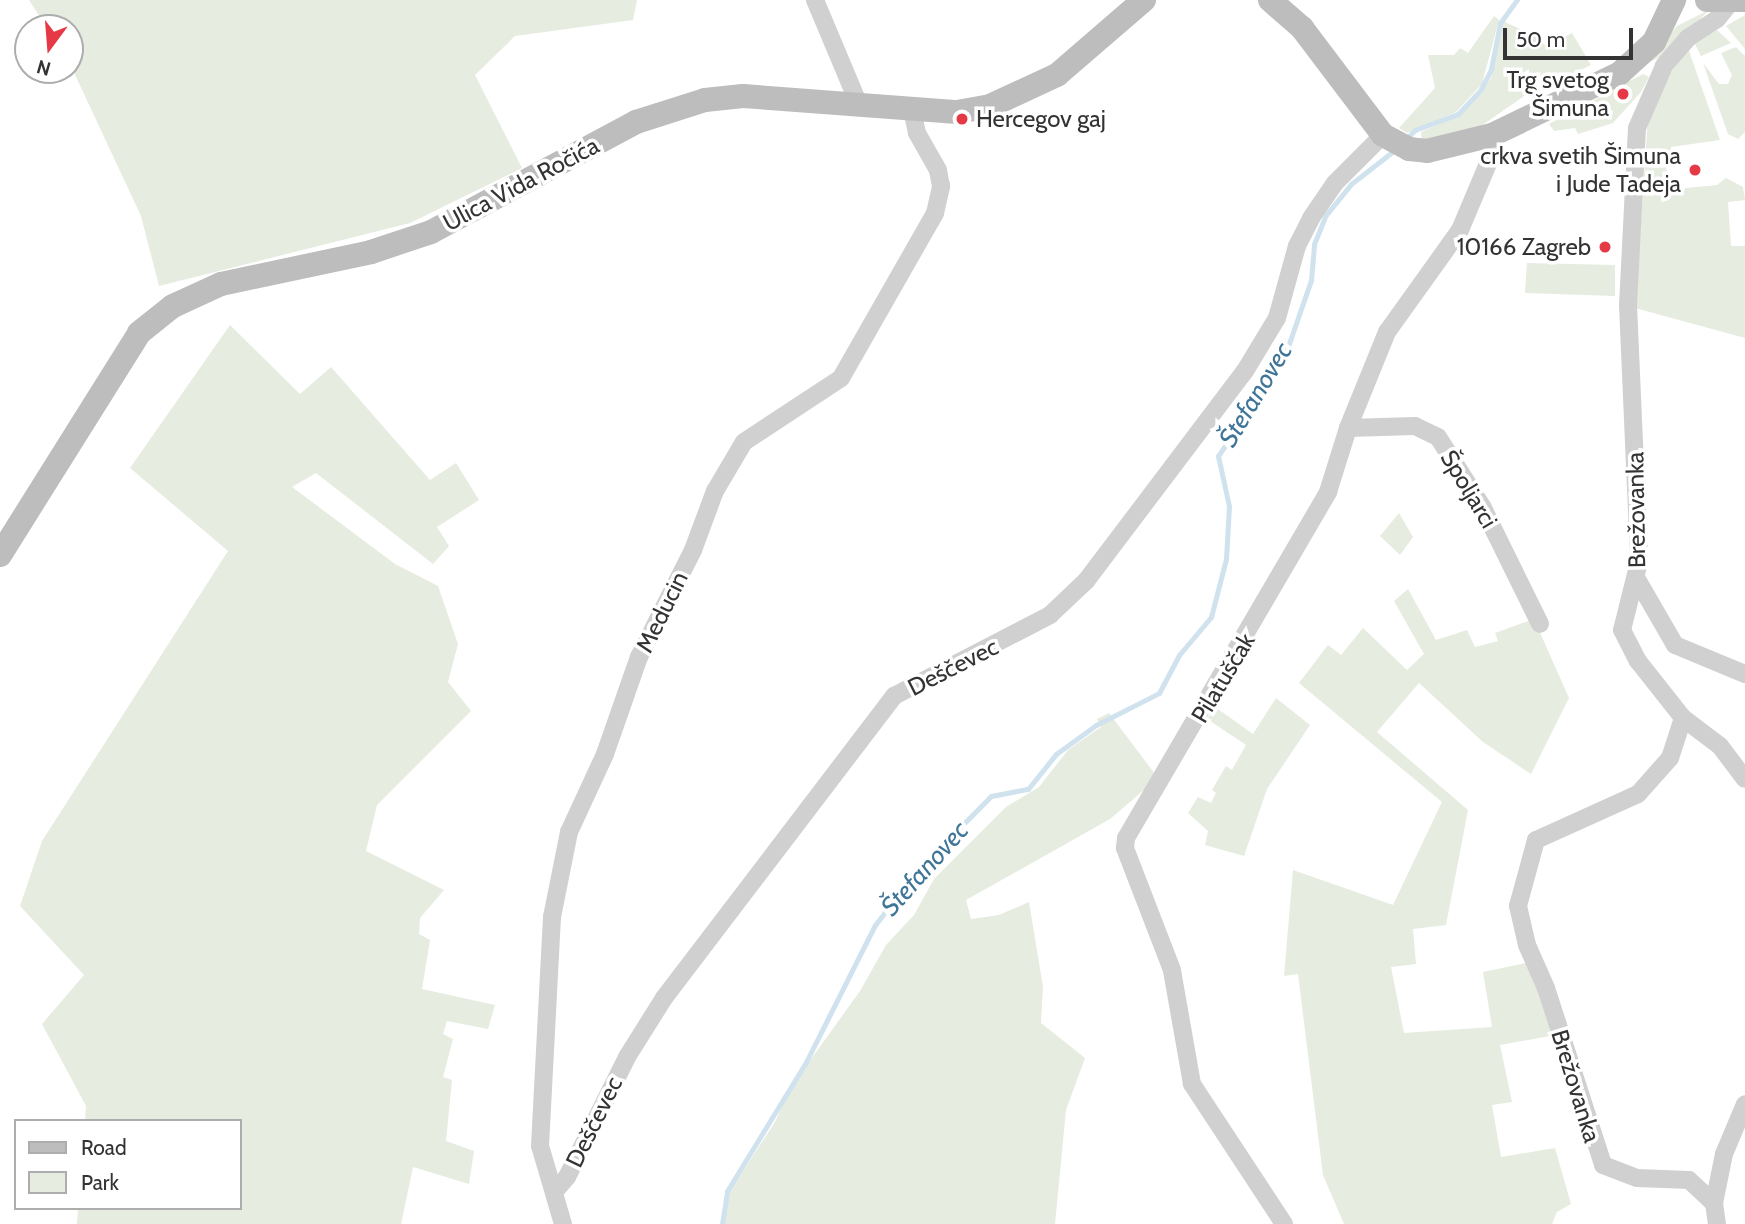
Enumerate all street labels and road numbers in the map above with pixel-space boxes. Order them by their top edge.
street label: Ulica Vida Ročića [438,131,604,237]
street label: Špoljarci [1435,445,1503,533]
street label: Brežovanka [1621,451,1651,569]
street label: Meducin [630,567,694,657]
street label: Pilatuščak [1185,628,1261,728]
street label: Deščevec [903,632,1003,702]
street label: Brežovanka [1545,1026,1607,1146]
street label: Deščevec [560,1072,628,1172]

